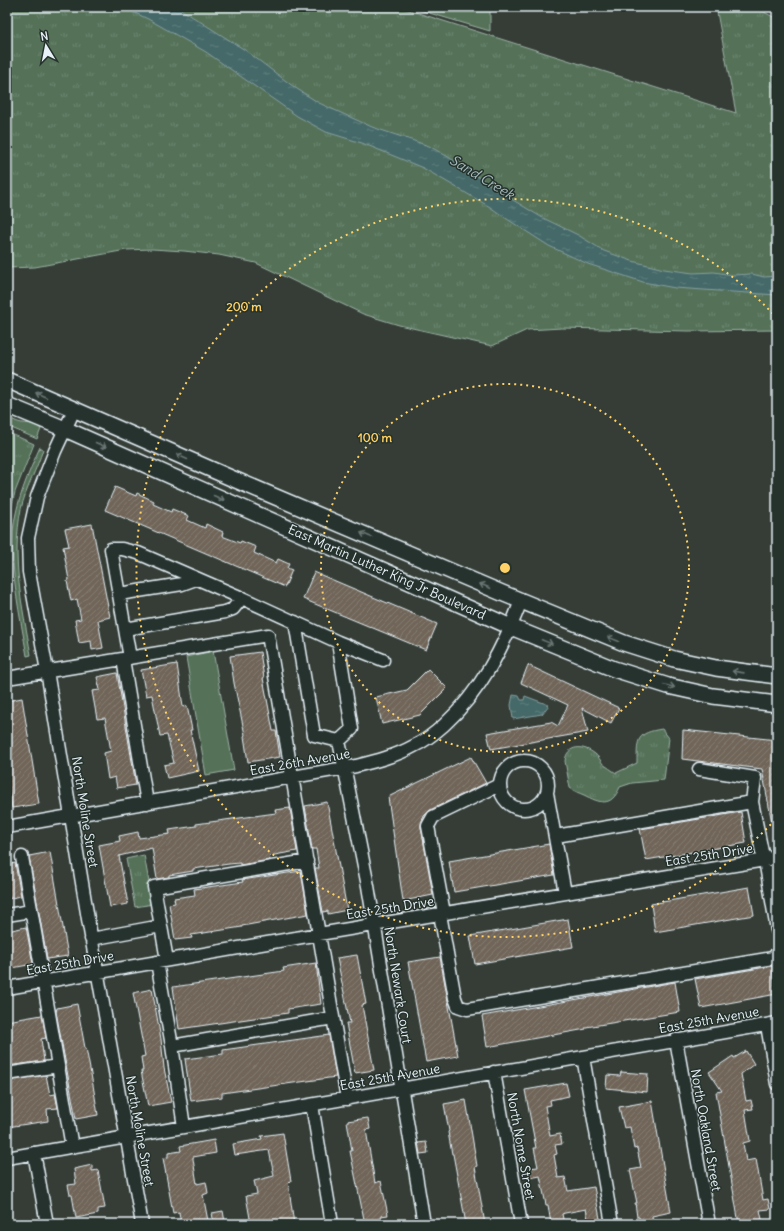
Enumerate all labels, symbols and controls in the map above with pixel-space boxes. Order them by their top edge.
north arrow [26,26,66,66]
text: N [39,29,49,44]
water label: Sand Creek [446,151,518,204]
text: 200 m [226,299,262,314]
one-way arrow [35,391,47,398]
text: 100 m [358,430,392,445]
one-way arrow [94,442,106,449]
one-way arrow [176,453,188,460]
one-way arrow [213,495,225,502]
street label: East Martin Luther King Jr Boulevard [285,521,489,624]
one-way arrow [360,531,372,539]
centre of rings [498,561,512,575]
one-way arrow [480,582,492,589]
one-way arrow [607,634,619,642]
one-way arrow [541,638,553,646]
one-way arrow [732,668,745,676]
one-way arrow [662,683,675,690]
street label: East 26th Avenue [249,745,351,779]
street label: North Moline Street [68,755,102,869]
street label: East 25th Drive [664,840,754,870]
street label: East 25th Drive [345,893,435,923]
street label: North Newark Court [380,925,416,1045]
street label: East 25th Drive [25,947,115,979]
street label: East 25th Avenue [658,1003,760,1037]
street label: East 25th Avenue [339,1060,441,1094]
street label: North Oakland Street [687,1068,725,1193]
street label: North Moline Street [122,1074,158,1188]
street label: North Nome Street [503,1091,539,1202]

